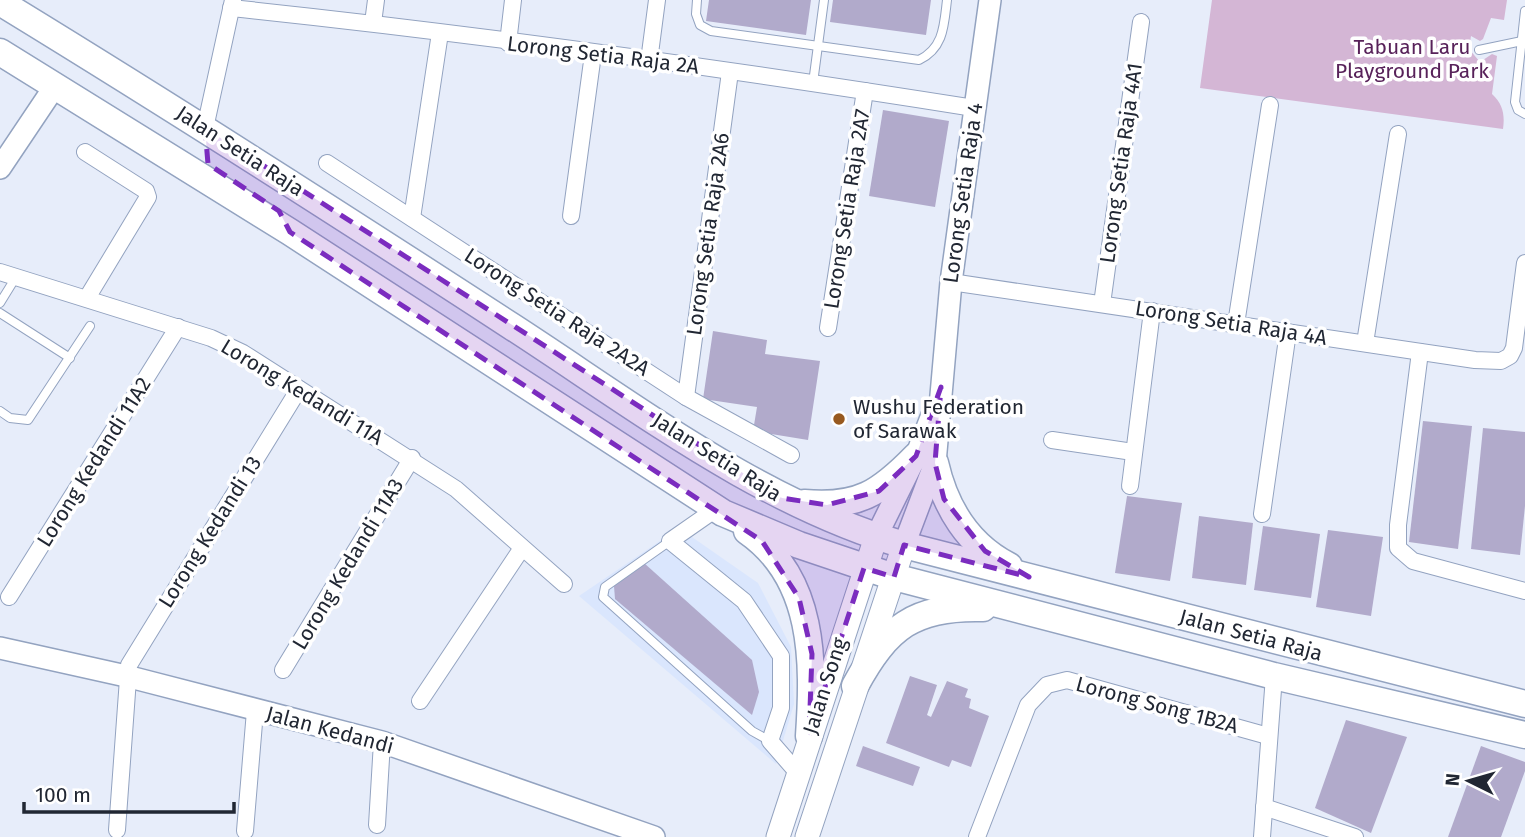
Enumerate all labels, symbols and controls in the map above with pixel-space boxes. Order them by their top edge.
street label: Lorong Setia Raja 2A [506,30,700,80]
park label: Tabuan Laru Playground Park [1335,34,1489,84]
street label: Lorong Setia Raja 4A1 [1094,61,1148,265]
street label: Jalan Setia Raja [171,100,309,202]
street label: Lorong Setia Raja 4 [937,101,989,285]
street label: Lorong Setia Raja 2A7 [818,107,876,311]
street label: Lorong Setia Raja 2A6 [681,131,735,337]
street label: Lorong Setia Raja 2A2A [459,242,655,382]
street label: Lorong Setia Raja 4A [1133,295,1329,351]
street label: Lorong Kedandi 11A [216,333,388,451]
street label: Lorong Kedandi 11A2 [31,372,157,552]
place label: Wushu Federation of Sarawak [853,394,1024,444]
street label: Jalan Setia Raja [648,407,786,507]
marker: Wushu Federation of Sarawak [831,411,847,427]
street label: Lorong Kedandi 13 [153,451,267,613]
street label: Lorong Kedandi 11A3 [287,474,409,654]
street label: Jalan Setia Raja [1176,603,1326,667]
street label: Jalan Song [797,634,853,738]
street label: Lorong Song 1B2A [1073,671,1241,739]
street label: Jalan Kedandi [263,700,397,760]
north arrow [1434,746,1504,816]
scale bar [24,770,234,814]
text: N [1441,772,1465,787]
text: 100 m [35,782,91,808]

